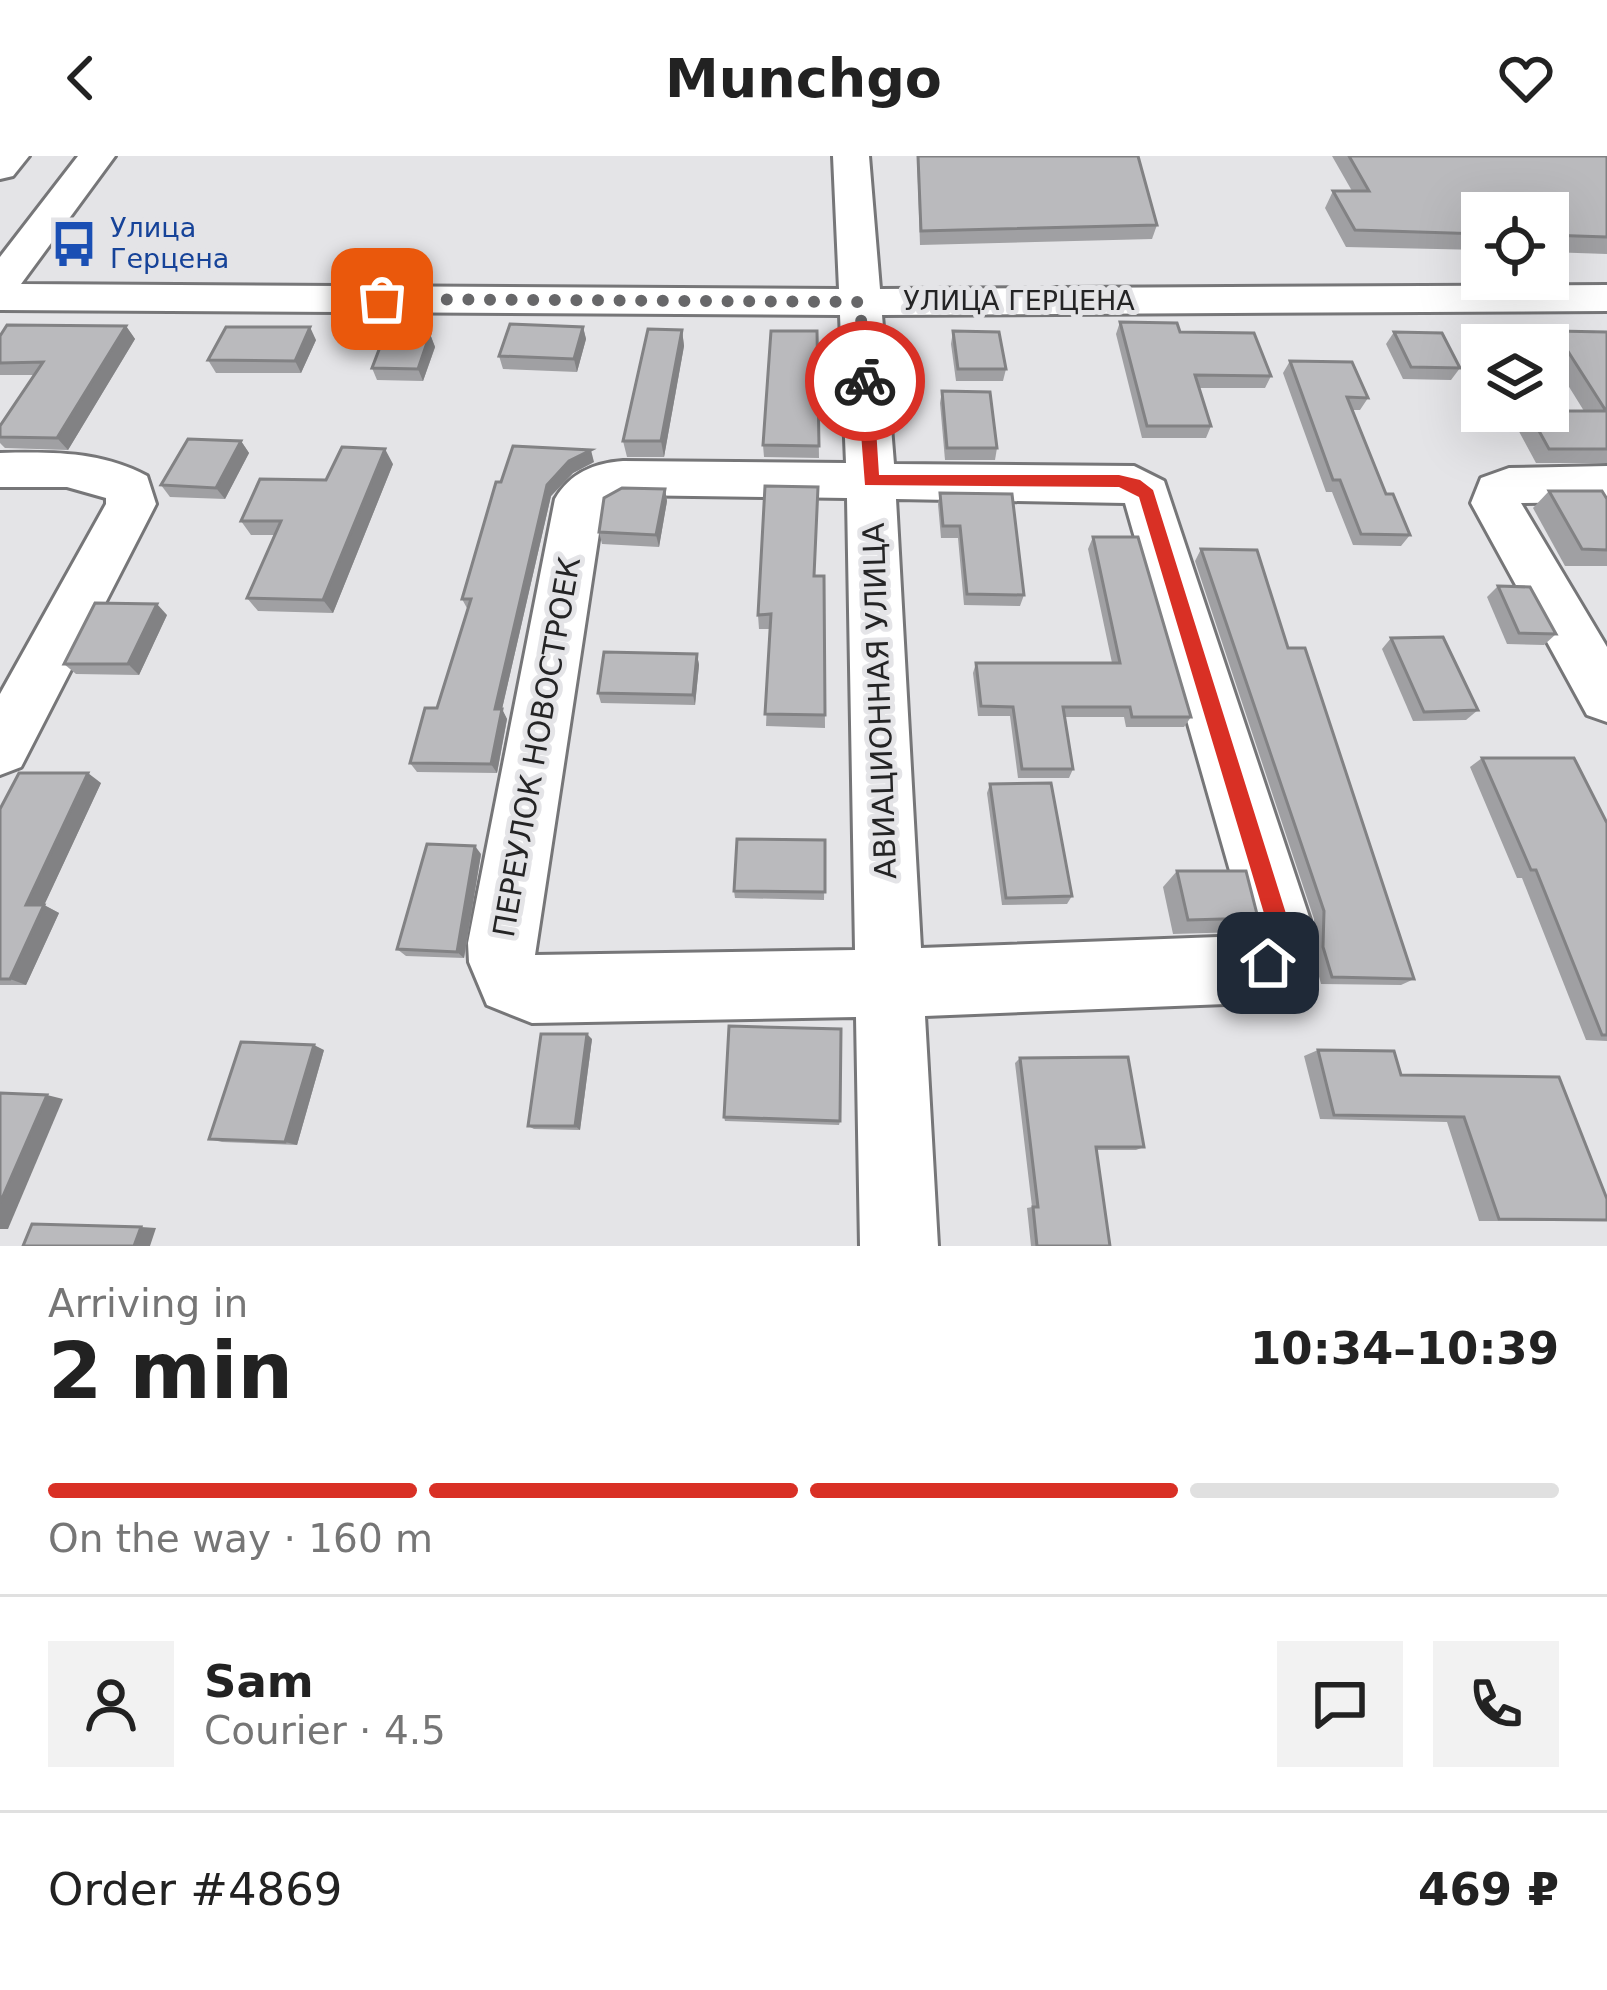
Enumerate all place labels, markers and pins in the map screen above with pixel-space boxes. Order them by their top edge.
place label: Улица Герцена [110,212,229,274]
bus stop icon: Улица Герцена [49,219,99,269]
pin [331,248,433,350]
pin [1217,912,1319,1014]

